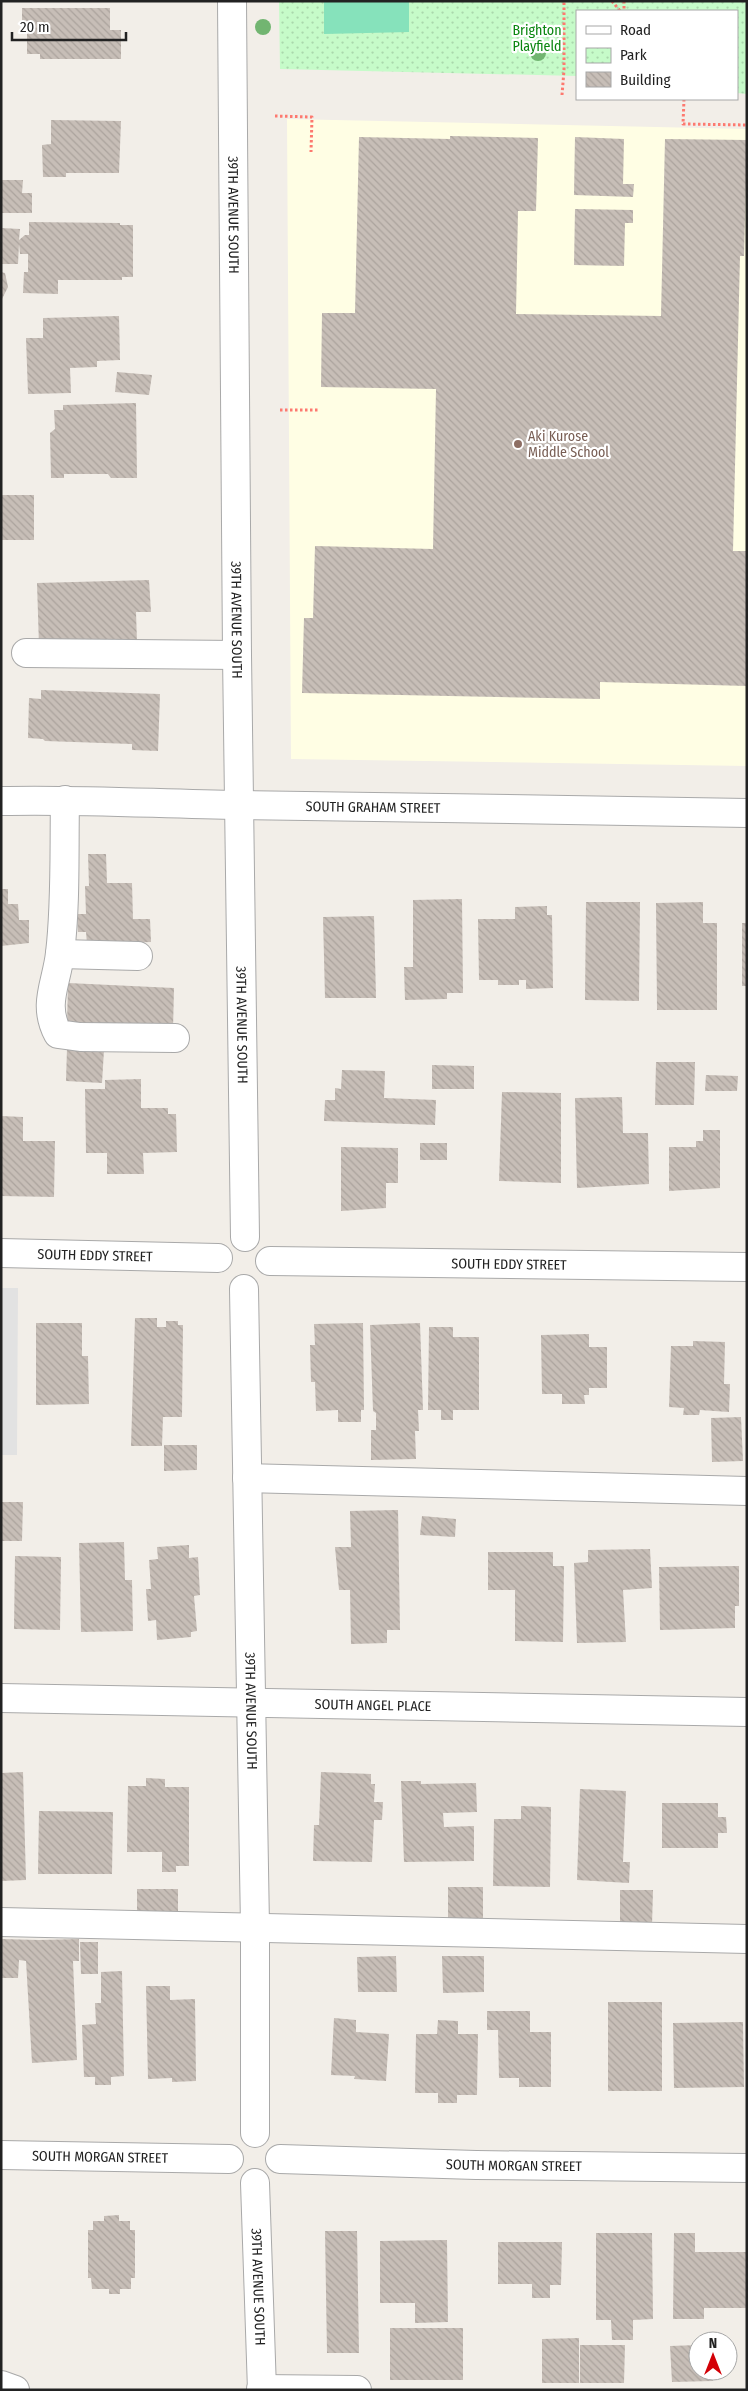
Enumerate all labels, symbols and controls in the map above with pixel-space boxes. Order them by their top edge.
scale bar [12,10,126,42]
legend [576,10,738,100]
text: 20 m [20,18,50,36]
text: Road [620,21,651,39]
park label: Brighton Playfield [512,22,562,55]
text: Park [620,46,647,64]
text: Building [620,71,671,89]
street label: 39TH AVENUE SOUTH [225,156,243,274]
place label: Aki Kurose Middle School [528,428,609,461]
marker: Aki Kurose Middle School [512,438,524,450]
street label: 39TH AVENUE SOUTH [228,561,246,679]
street label: SOUTH GRAHAM STREET [305,798,441,816]
street label: 39TH AVENUE SOUTH [233,966,251,1084]
street label: SOUTH EDDY STREET [37,1245,153,1265]
street label: SOUTH EDDY STREET [451,1255,567,1273]
street label: 39TH AVENUE SOUTH [242,1652,261,1770]
street label: SOUTH ANGEL PLACE [314,1695,432,1715]
street label: SOUTH MORGAN STREET [32,2147,169,2166]
street label: SOUTH MORGAN STREET [446,2156,583,2175]
street label: 39TH AVENUE SOUTH [248,2228,269,2346]
north arrow [688,2331,738,2381]
text: N [709,2335,717,2352]

